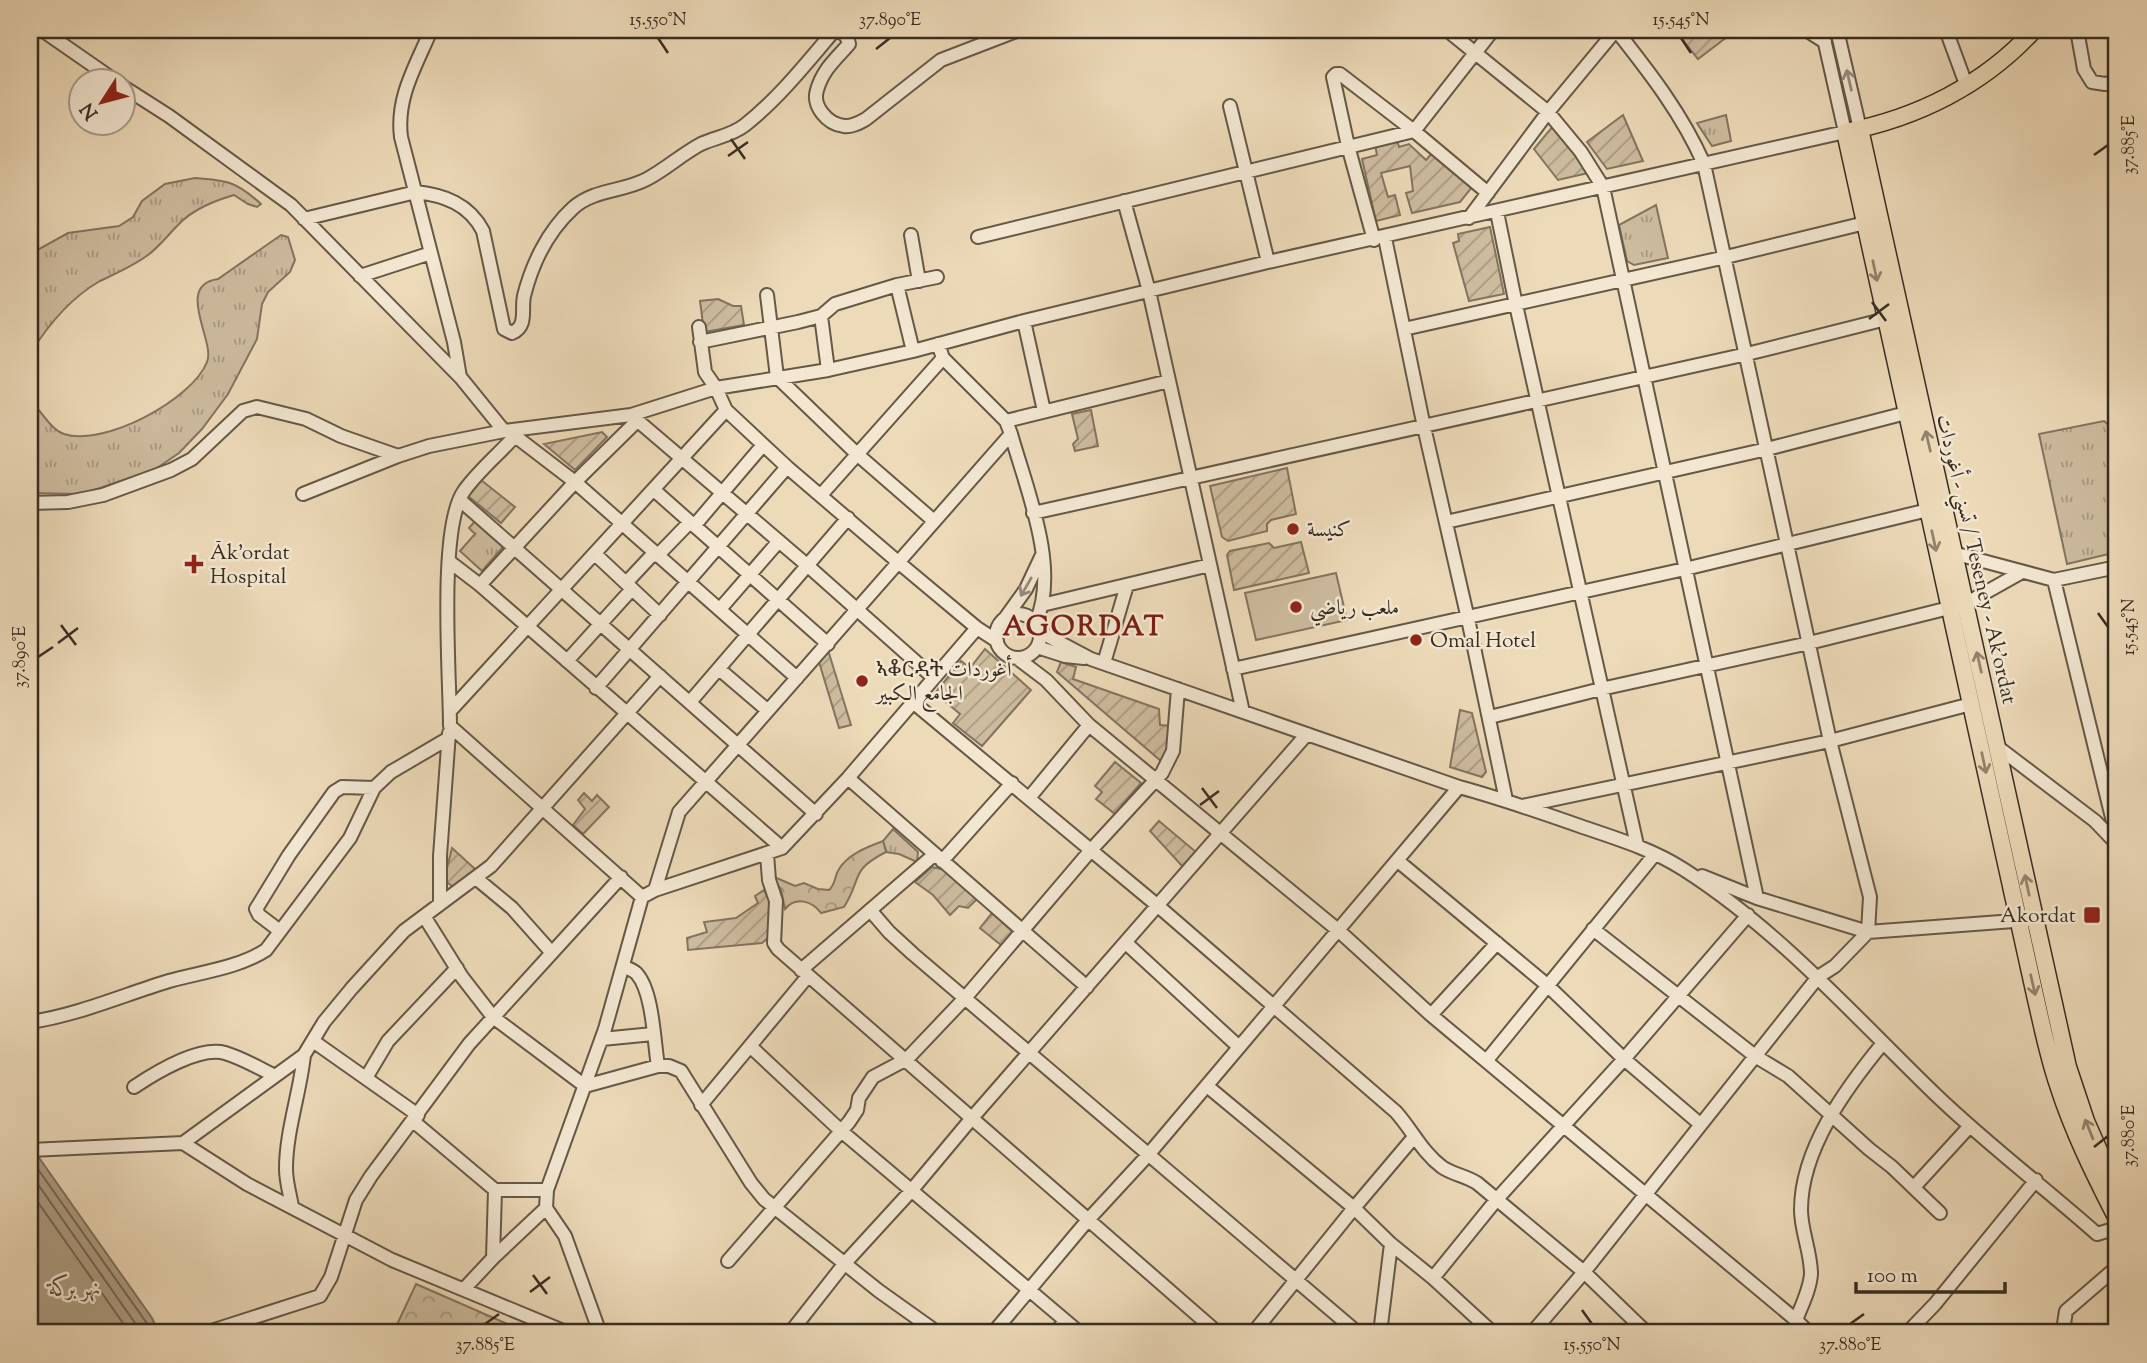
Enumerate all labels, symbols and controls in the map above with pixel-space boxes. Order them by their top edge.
text: 15.550°N [629,8,687,34]
text: 37.890°E [859,8,921,34]
text: 15.545°N [1652,8,1710,34]
north arrow [66,66,136,136]
one-way arrow [1841,69,1854,91]
text: N [75,96,106,125]
text: 37.885°E [2117,115,2143,175]
one-way arrow [1869,259,1883,282]
street label: تسني - أغوردات / Teseney - Ak'ordat [1924,411,2025,708]
one-way arrow [1921,430,1934,453]
place label: كنيسة [1307,516,1351,546]
marker: كنيسة [1285,521,1301,537]
one-way arrow [1928,529,1942,552]
place label: Āk'ordat Hospital [210,539,290,593]
marker: Āk'ordat Hospital [184,554,204,574]
one-way arrow [1019,576,1033,596]
place label: ملعب رياضي [1310,594,1399,627]
text: 15.545°N [2117,598,2143,656]
marker: ملعب رياضي [1288,599,1304,615]
district label: AGORDAT [1002,608,1166,648]
text: 37.890°E [8,626,34,688]
place label: Omal Hotel [1430,627,1536,657]
marker: Omal Hotel [1408,632,1424,648]
one-way arrow [1972,651,1985,674]
place label: ኣቆርዳት أغوردات الجامع الكبير [874,654,1012,712]
marker: ኣቆርዳት أغوردات الجامع الكبير [854,673,870,689]
one-way arrow [1977,751,1991,774]
one-way arrow [2020,874,2034,897]
place label: Akordat [2000,902,2076,932]
marker: Akordat [2082,905,2102,925]
one-way arrow [2026,973,2040,996]
text: 37.880°E [2117,1105,2143,1167]
one-way arrow [2082,1118,2095,1140]
scale bar [1856,1251,2005,1295]
text: 100 m [1867,1262,1918,1292]
water label: نهر بركة [46,1273,101,1306]
text: 37.885°E [455,1333,515,1359]
text: 15.550°N [1563,1333,1621,1359]
text: 37.880°E [1819,1333,1881,1359]

